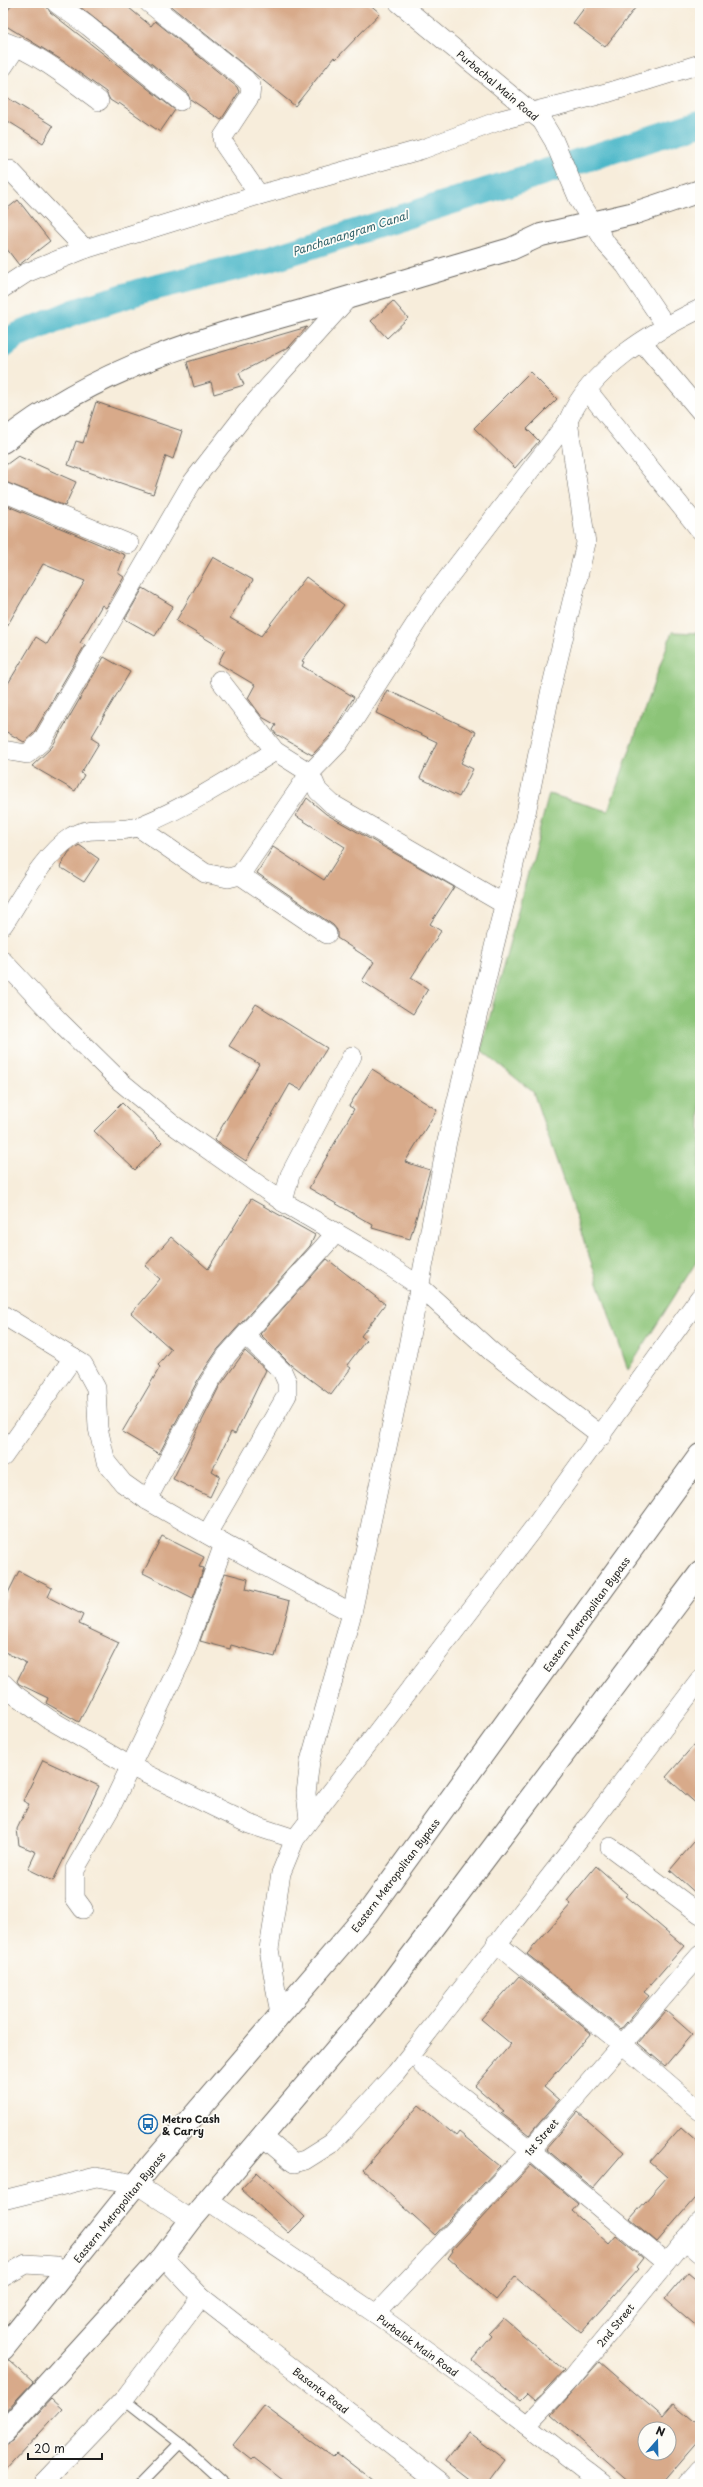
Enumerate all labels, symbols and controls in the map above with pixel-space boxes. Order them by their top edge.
street label: Purbachal Main Road [454,46,542,124]
water label: Panchanangram Canal [290,206,412,260]
street label: Eastern Metropolitan Bypass [539,1553,634,1675]
street label: Eastern Metropolitan Bypass [347,1815,444,1936]
place label: Metro Cash & Carry [162,2111,220,2138]
bus stop icon: Metro Cash & Carry [137,2113,159,2135]
street label: 1st Street [521,2115,561,2159]
street label: Eastern Metropolitan Bypass [69,2148,169,2266]
street label: 2nd Street [593,2300,637,2350]
street label: Purbalok Main Road [374,2310,462,2380]
street label: Basanta Road [290,2363,352,2417]
north arrow [637,2421,677,2461]
text: N [654,2422,668,2441]
scale bar [28,2435,102,2461]
text: 20 m [34,2439,65,2457]

